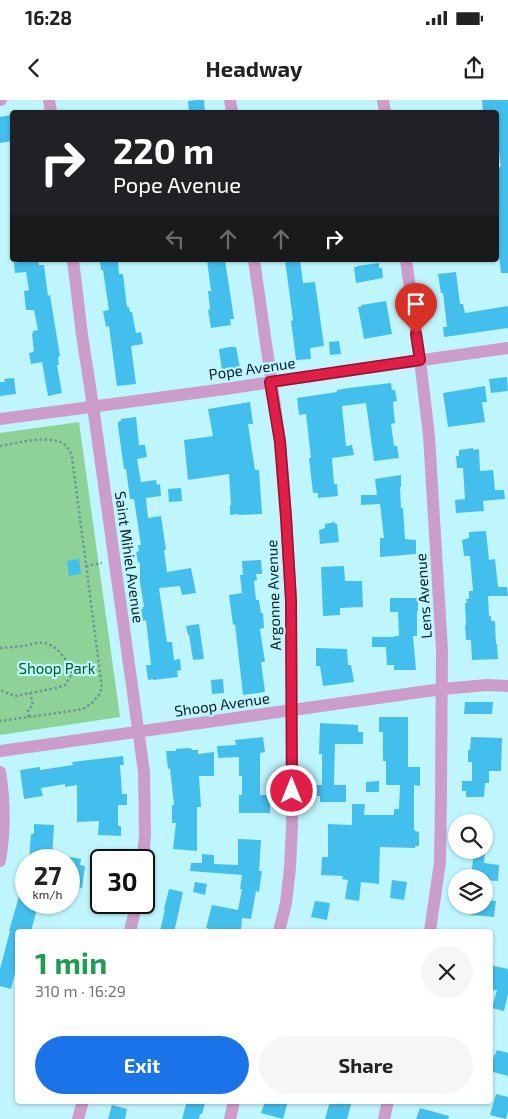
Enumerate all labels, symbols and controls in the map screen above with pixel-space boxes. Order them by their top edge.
text: 16:28 [25,6,72,29]
icon: back [20,54,48,82]
icon: share [460,54,488,82]
text: Headway [206,55,302,81]
text: 220 m [113,129,214,171]
icon: right [30,130,95,195]
text: Pope Avenue [113,171,241,197]
icon: left [161,225,189,253]
icon: ahead [214,225,242,253]
icon: ahead [267,225,295,253]
icon: right [320,225,348,253]
pin [395,283,437,334]
icon: arrive [402,290,430,318]
street label: Pope Avenue [208,353,296,383]
street label: Saint Mihiel Avenue [112,490,148,624]
street label: Argonne Avenue [262,539,284,651]
street label: Lens Avenue [411,553,435,639]
park label: Shoop Park [19,659,96,677]
street label: Shoop Avenue [173,688,271,720]
position arrow [265,764,317,816]
map controls [448,814,493,914]
button: search [448,814,493,859]
speed limit sign: 30 [90,849,155,914]
text: 27 [34,860,61,890]
button: layers [448,869,493,914]
text: km/h [33,887,62,901]
text: 1 min [35,944,107,980]
button: close [421,946,473,998]
text: 310 m · 16:29 [35,981,126,1000]
button: Exit [35,1036,249,1094]
button: Share [259,1036,473,1094]

